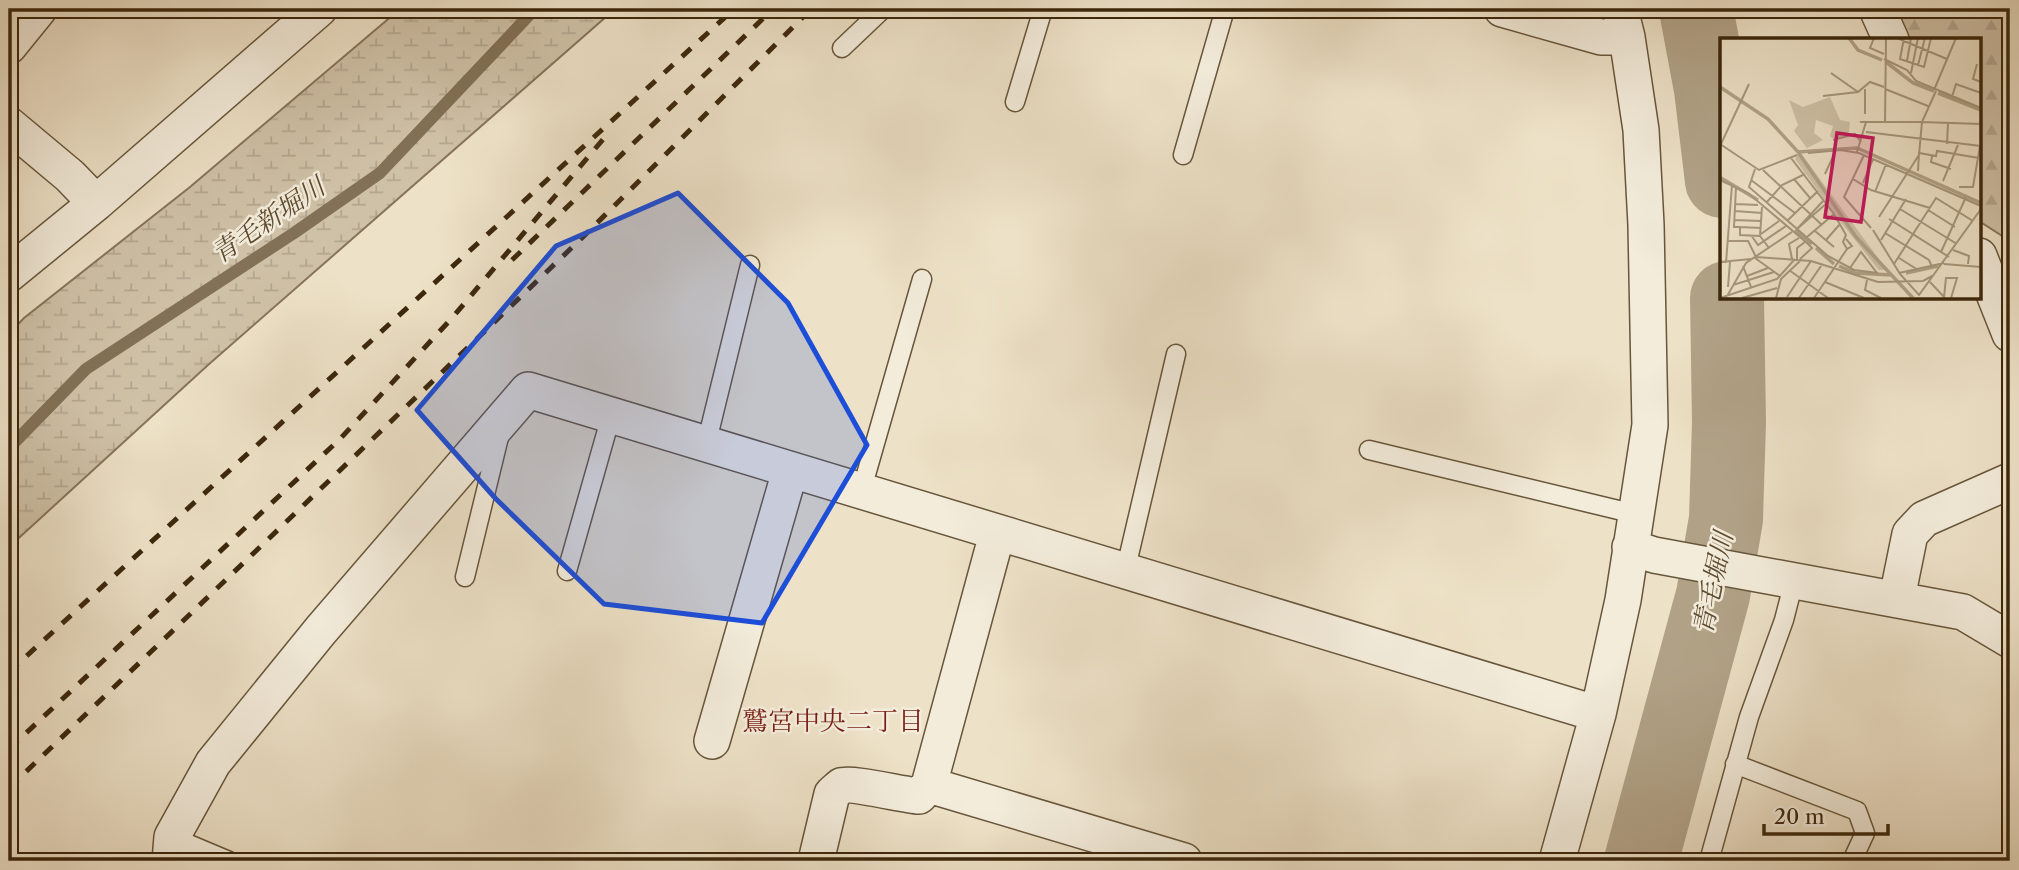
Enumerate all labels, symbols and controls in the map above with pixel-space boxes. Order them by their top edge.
inset map [1720,38,1980,299]
water label: 青毛新堀川 [205,169,333,270]
water label: 青毛堀川 [1687,526,1740,637]
district label: 鷲宮中央二丁目 [742,705,924,737]
scale bar [1764,793,1888,837]
text: 20 m [1774,804,1825,829]

